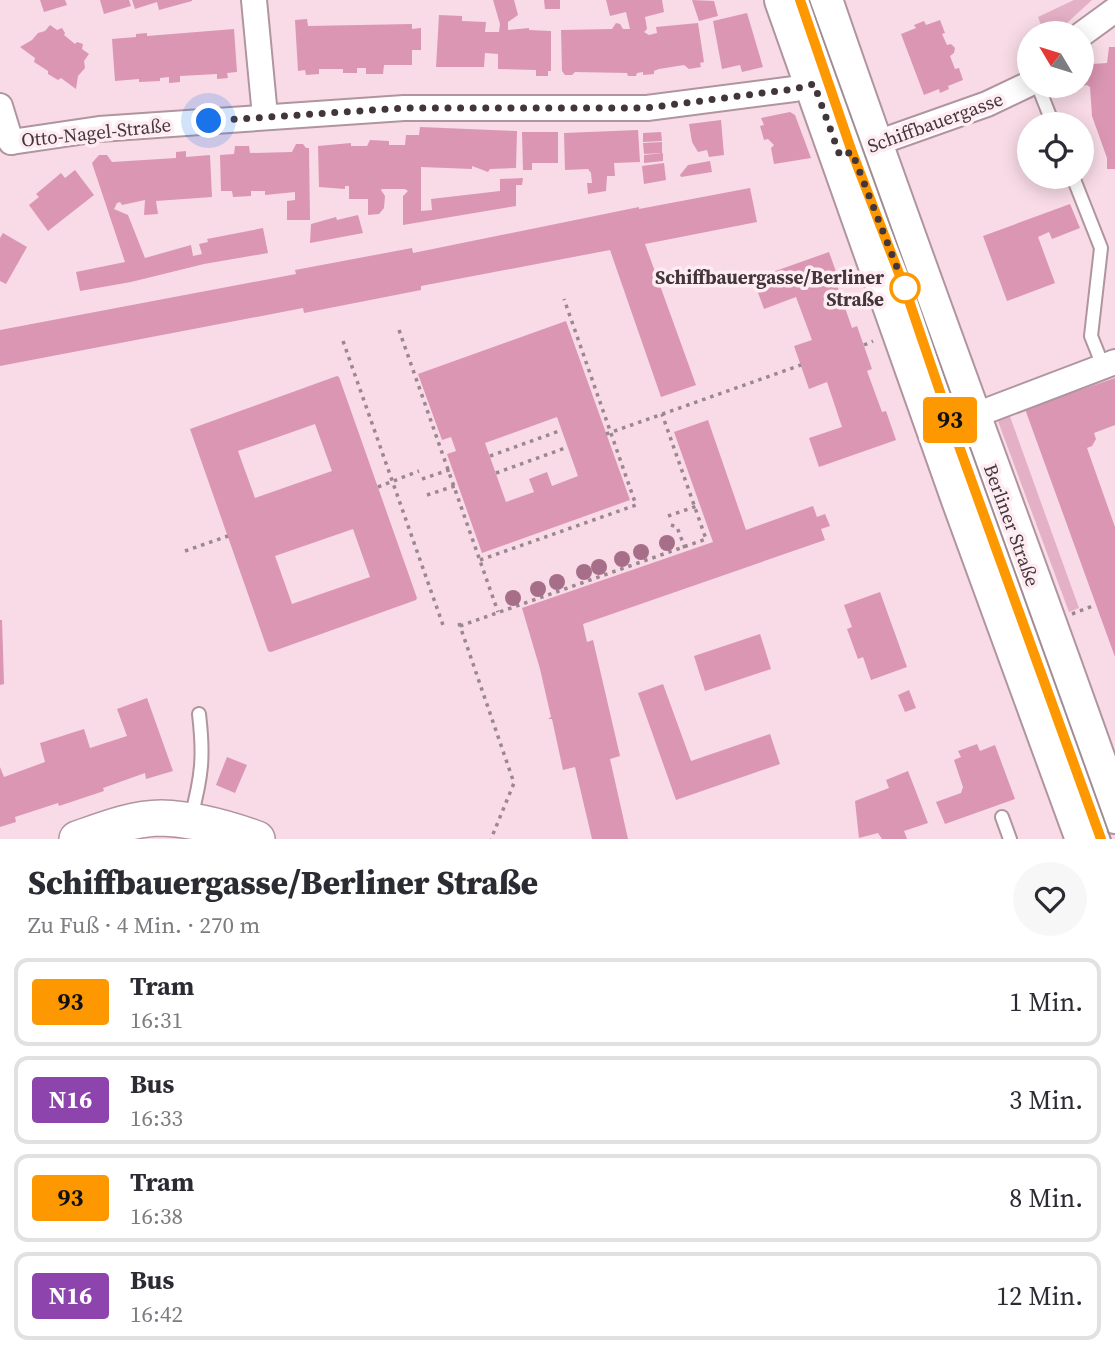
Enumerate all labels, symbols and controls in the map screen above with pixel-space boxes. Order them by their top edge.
north arrow [1017,21,1094,98]
map controls [1017,21,1094,189]
street label: Schiffbauergasse [864,85,1006,159]
your location [191,103,226,138]
street label: Otto-Nagel-Straße [20,111,172,153]
button: locate [1017,112,1094,189]
place label: Schiffbauergasse/Berliner Straße [655,264,884,312]
marker: Schiffbauergasse/Berliner Straße [890,273,920,303]
line badge: 93 [918,397,982,443]
text: 93 [937,403,963,436]
street label: Berliner Straße [978,460,1046,590]
text: Schiffbauergasse/Berliner Straße [28,860,538,905]
button: heart [1013,862,1087,936]
text: Zu Fuß · 4 Min. · 270 m [28,909,260,941]
text: Tram [130,968,194,1004]
text: 1 Min. [1009,984,1083,1020]
text: 93 [57,985,84,1018]
text: 16:31 [130,1004,183,1036]
text: Bus [130,1066,174,1102]
text: 3 Min. [1009,1082,1083,1118]
text: N16 [49,1083,92,1116]
text: 16:33 [130,1102,183,1134]
text: Tram [130,1164,194,1200]
text: 8 Min. [1009,1180,1083,1216]
text: 93 [57,1181,84,1214]
text: 16:38 [130,1200,183,1232]
text: Bus [130,1262,174,1298]
text: 12 Min. [996,1278,1083,1314]
text: N16 [49,1279,92,1312]
text: 16:42 [130,1298,183,1330]

